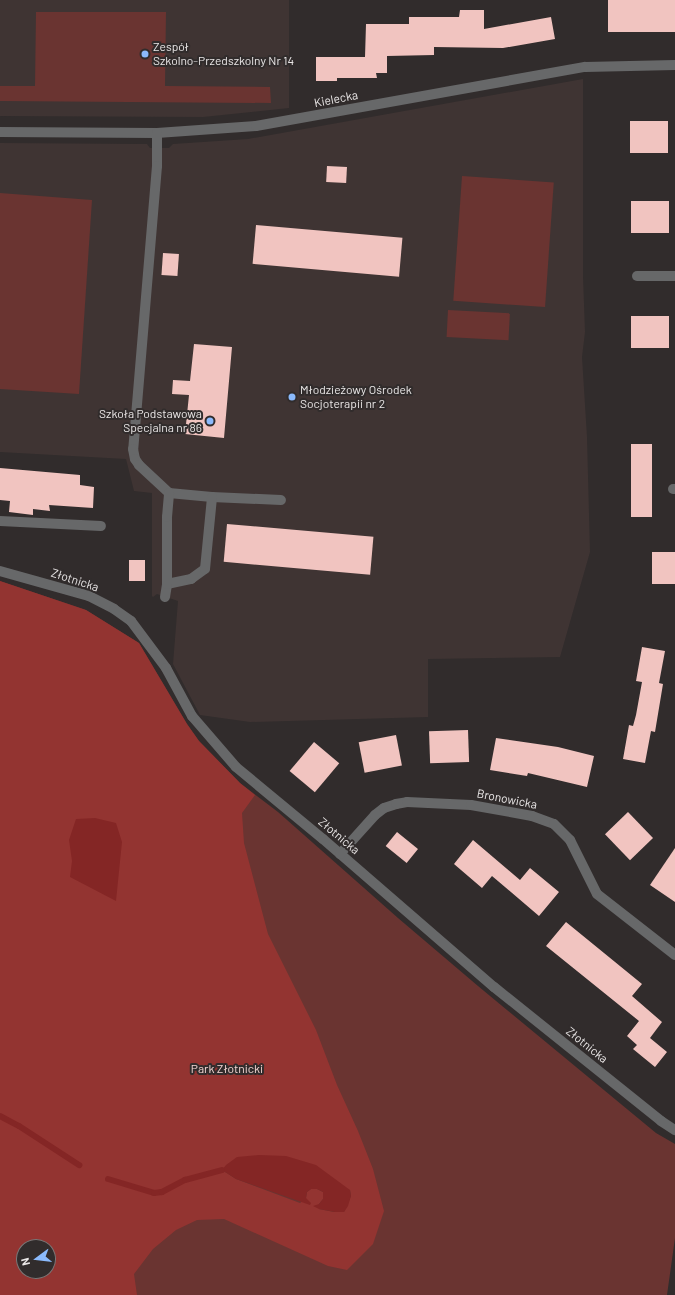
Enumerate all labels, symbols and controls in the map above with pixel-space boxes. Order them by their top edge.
place label: Zespół Szkolno-Przedszkolny Nr 14 [153,40,294,68]
marker: Zespół Szkolno-Przedszkolny Nr 14 [140,49,150,59]
street label: Kielecka [313,88,359,110]
place label: Młodzieżowy Ośrodek Socjoterapii nr 2 [300,383,412,411]
marker: Młodzieżowy Ośrodek Socjoterapii nr 2 [287,392,297,402]
place label: Szkoła Podstawowa Specjalna nr 86 [99,407,202,435]
marker: Szkoła Podstawowa Specjalna nr 86 [205,416,215,426]
street label: Złotnicka [49,566,101,594]
street label: Bronowicka [476,786,538,812]
street label: Złotnicka [315,815,363,857]
street label: Złotnicka [563,1024,611,1066]
park label: Park Złotnicki [191,1062,263,1076]
north arrow [16,1239,56,1279]
text: N [18,1257,32,1267]

